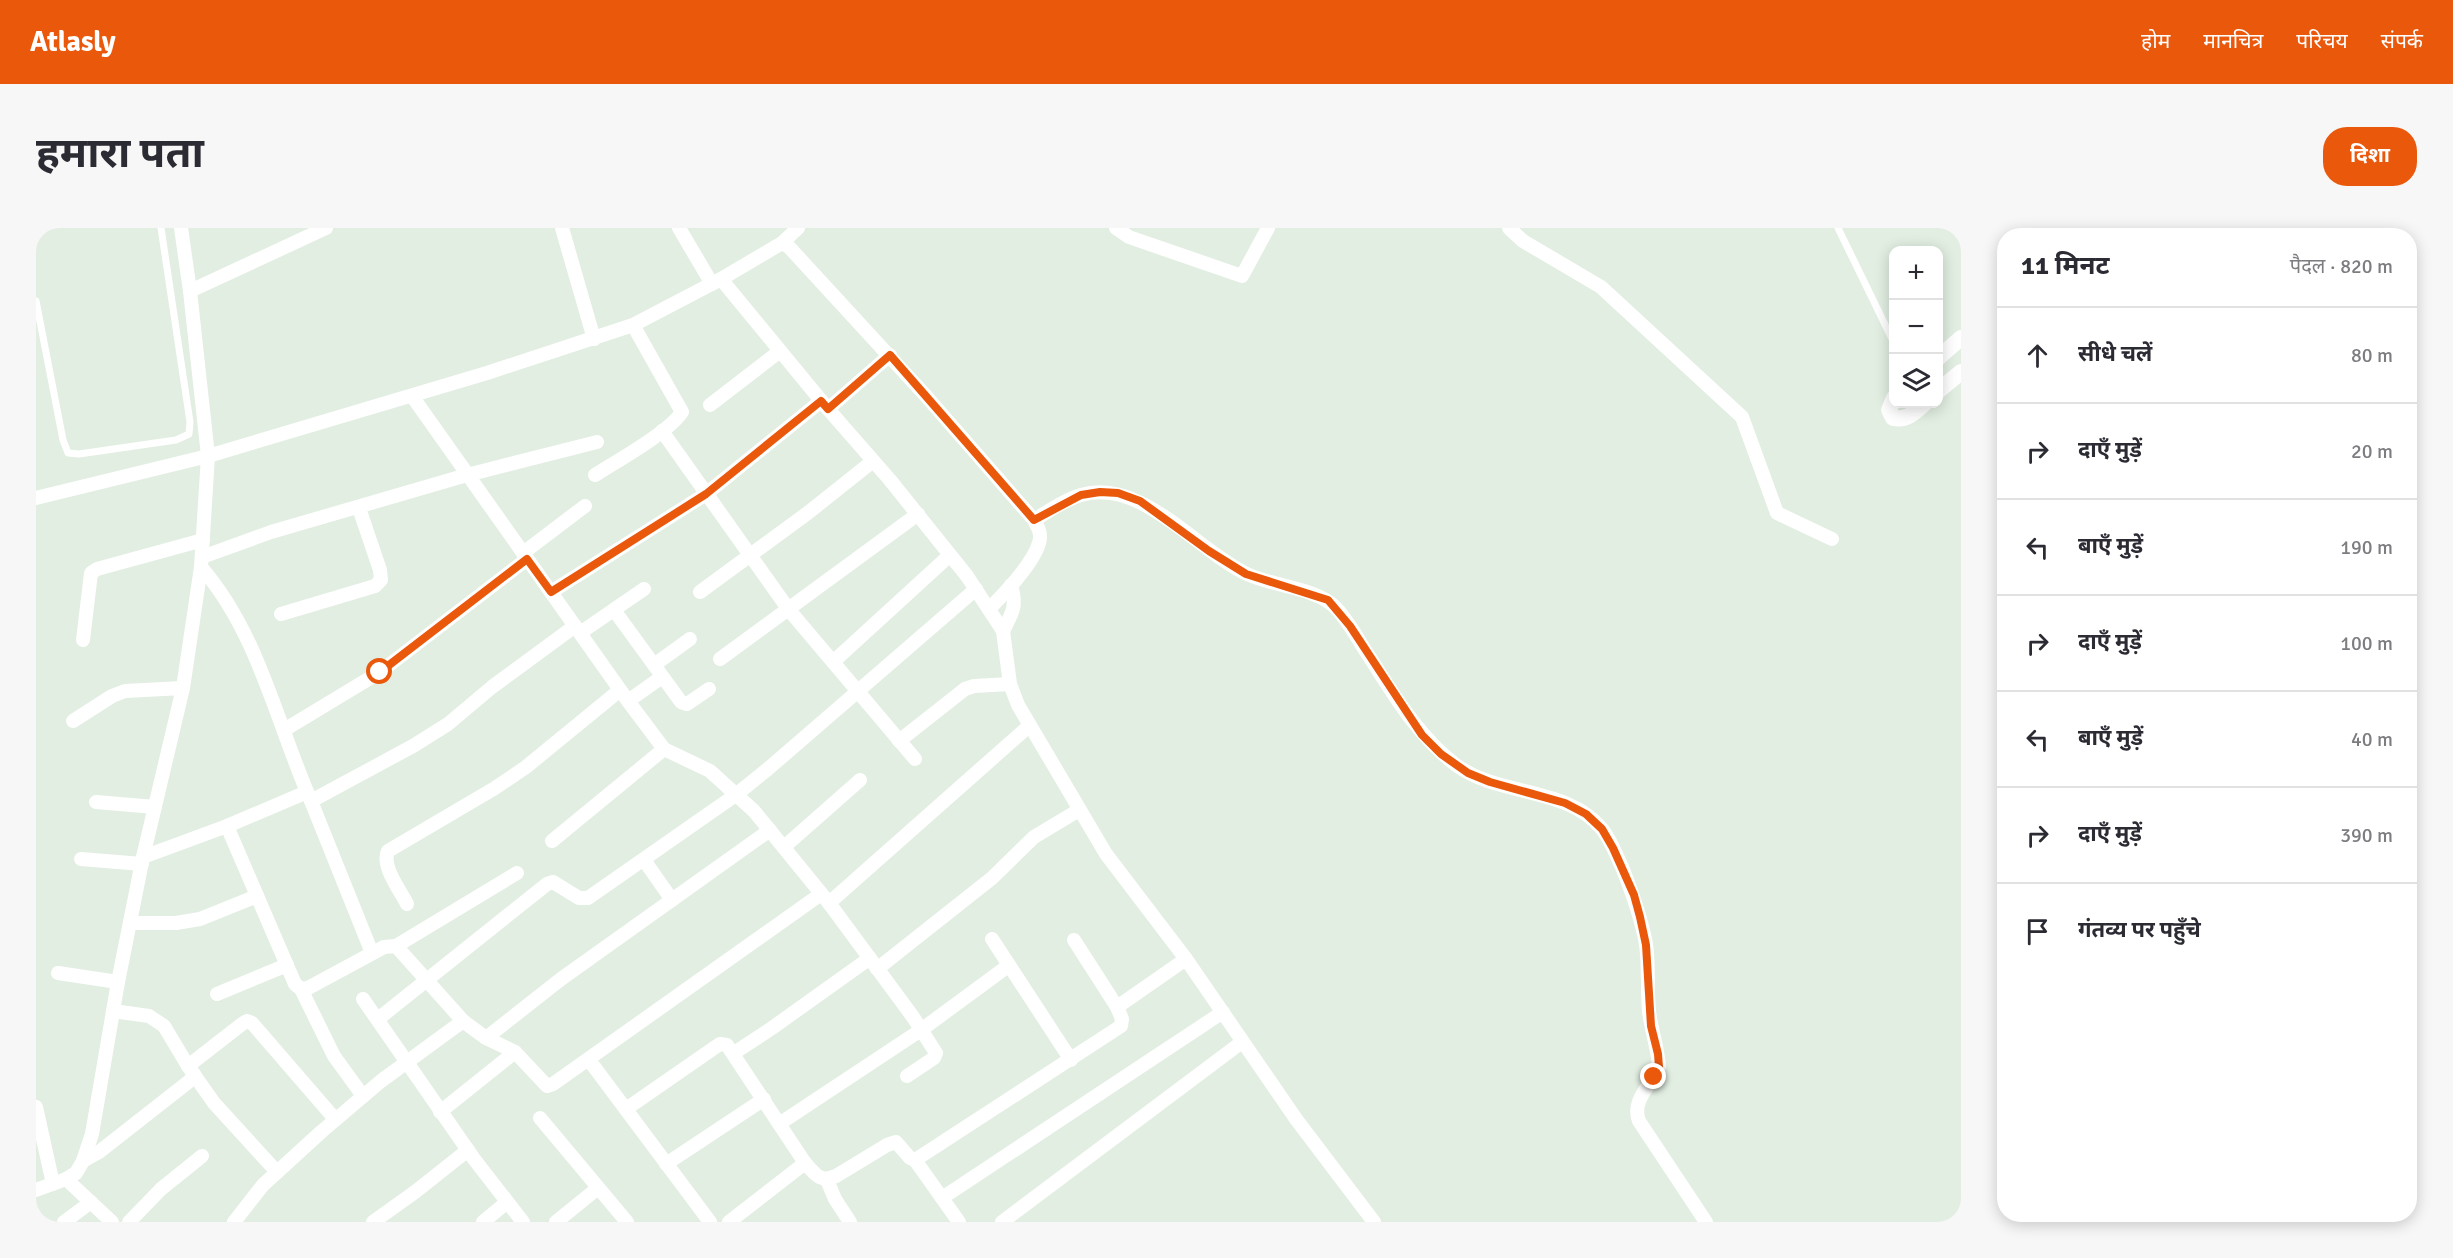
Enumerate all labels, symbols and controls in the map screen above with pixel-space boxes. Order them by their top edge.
text: Atlasly [30,25,116,59]
text: होम [2141,28,2170,54]
text: मानचित्र [2203,28,2263,54]
text: परिचय [2296,28,2348,54]
text: संपर्क [2381,28,2423,54]
button: दिशा [2323,127,2417,186]
text: हमारा पता [36,128,204,179]
map controls [1889,246,1943,408]
button: + [1889,246,1943,300]
text: 11 मिनट [2021,250,2109,282]
text: पैदल · 820 m [2290,254,2393,279]
button: − [1889,300,1943,354]
icon: ahead [2021,339,2054,372]
text: सीधे चलें [2078,340,2152,367]
text: 80 m [2351,343,2393,368]
button: layers [1889,354,1943,408]
icon: right [2021,435,2054,468]
text: दाएँ मुड़ें [2078,436,2142,463]
text: 20 m [2351,439,2393,464]
icon: left [2021,531,2054,564]
text: बाएँ मुड़ें [2078,532,2143,559]
text: 190 m [2340,535,2393,560]
icon: right [2021,627,2054,660]
text: दाएँ मुड़ें [2078,628,2142,655]
text: 100 m [2340,631,2393,656]
route start [366,658,392,684]
icon: left [2021,723,2054,756]
text: बाएँ मुड़ें [2078,724,2143,751]
text: 40 m [2351,727,2393,752]
icon: right [2021,819,2054,852]
text: दाएँ मुड़ें [2078,820,2142,847]
text: 390 m [2340,823,2393,848]
icon: arrive [2021,915,2054,948]
text: गंतव्य पर पहुँचे [2078,916,2201,943]
route end [1640,1063,1666,1089]

